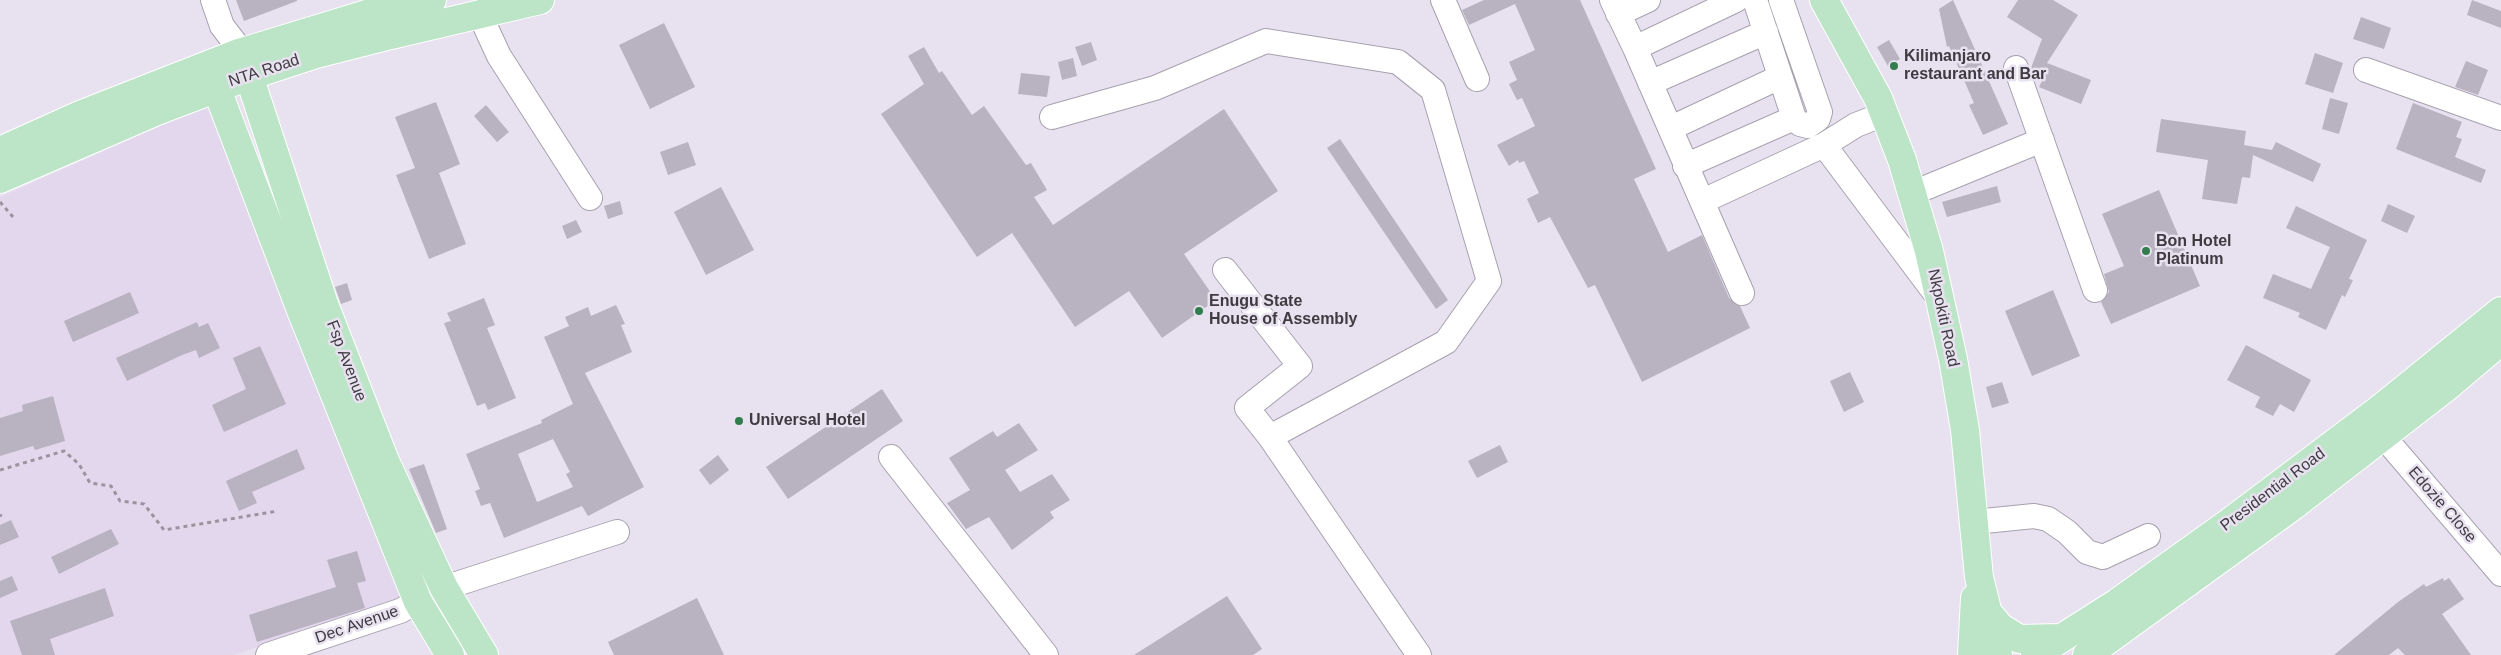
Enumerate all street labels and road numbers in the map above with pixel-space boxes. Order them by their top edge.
street label: NTA Road [226,51,302,91]
street label: Nkpokiti Road [1923,267,1963,369]
street label: Fsp Avenue [322,318,370,404]
street label: Presidential Road [2217,444,2329,536]
street label: Edozie Close [2404,463,2480,547]
street label: Dec Avenue [313,602,401,648]

